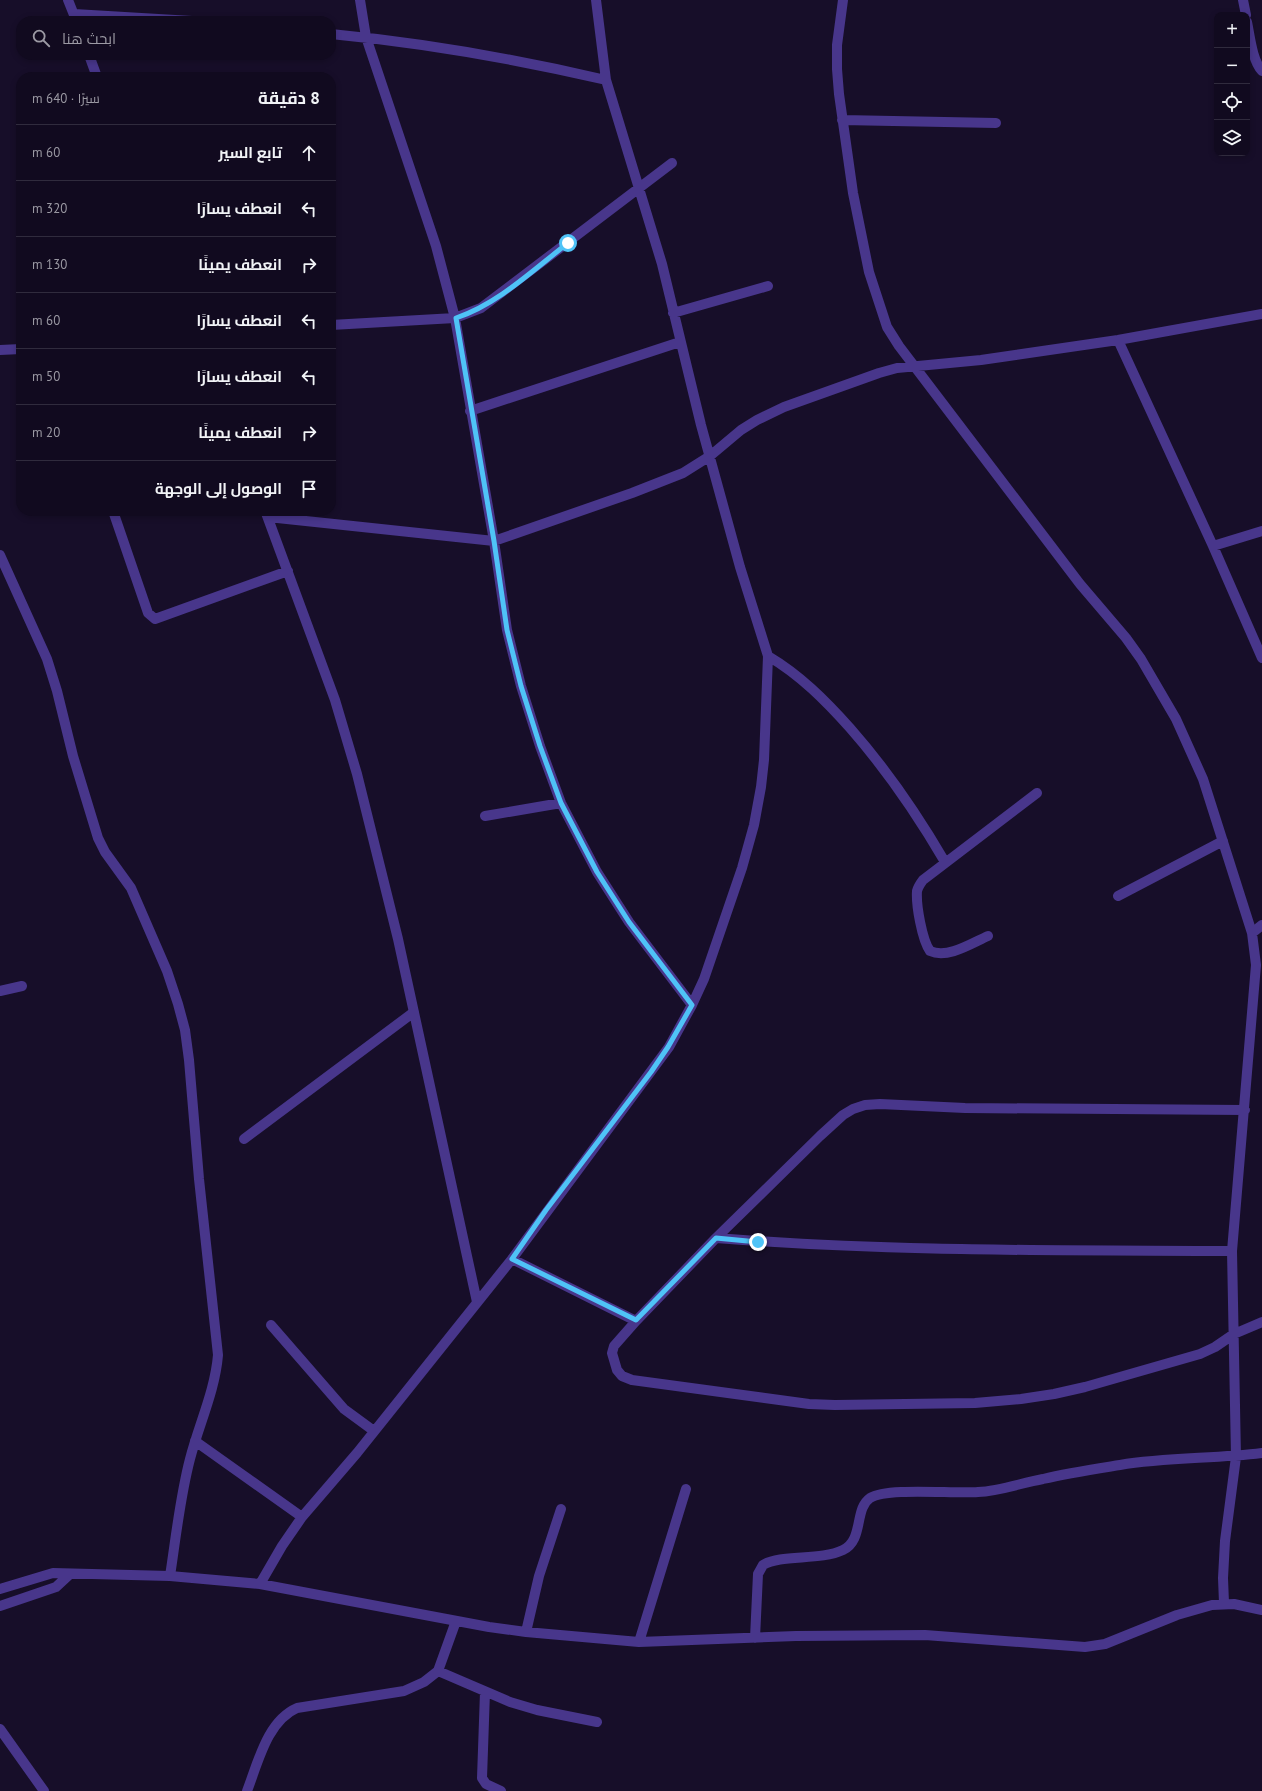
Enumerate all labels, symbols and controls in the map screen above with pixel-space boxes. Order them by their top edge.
map controls [1214,12,1250,156]
button: + [1214,12,1250,48]
search box [16,16,336,60]
icon: search [30,27,52,49]
text: ابحث هنا [62,29,116,48]
button: − [1214,48,1250,84]
button: locate [1214,84,1250,120]
text: 8 دقيقة [258,87,320,109]
text: سيرًا · 640 m [32,90,100,107]
button: layers [1214,120,1250,156]
icon: ahead [298,142,320,164]
text: تابع السير [219,143,282,162]
text: 60 m [32,144,60,161]
icon: left [298,198,320,220]
text: انعطف يسارًا [196,199,282,218]
text: 320 m [32,200,67,217]
route start [559,234,577,252]
icon: right [298,254,320,276]
text: انعطف يمينًا [198,255,282,274]
text: 130 m [32,256,67,273]
icon: left [298,310,320,332]
text: انعطف يسارًا [196,311,282,330]
text: 60 m [32,312,60,329]
icon: left [298,366,320,388]
text: انعطف يسارًا [196,367,282,386]
text: 50 m [32,368,60,385]
icon: right [298,422,320,444]
text: انعطف يمينًا [198,423,282,442]
text: 20 m [32,424,60,441]
icon: arrive [298,478,320,500]
text: الوصول إلى الوجهة [155,479,282,498]
route end [749,1233,767,1251]

